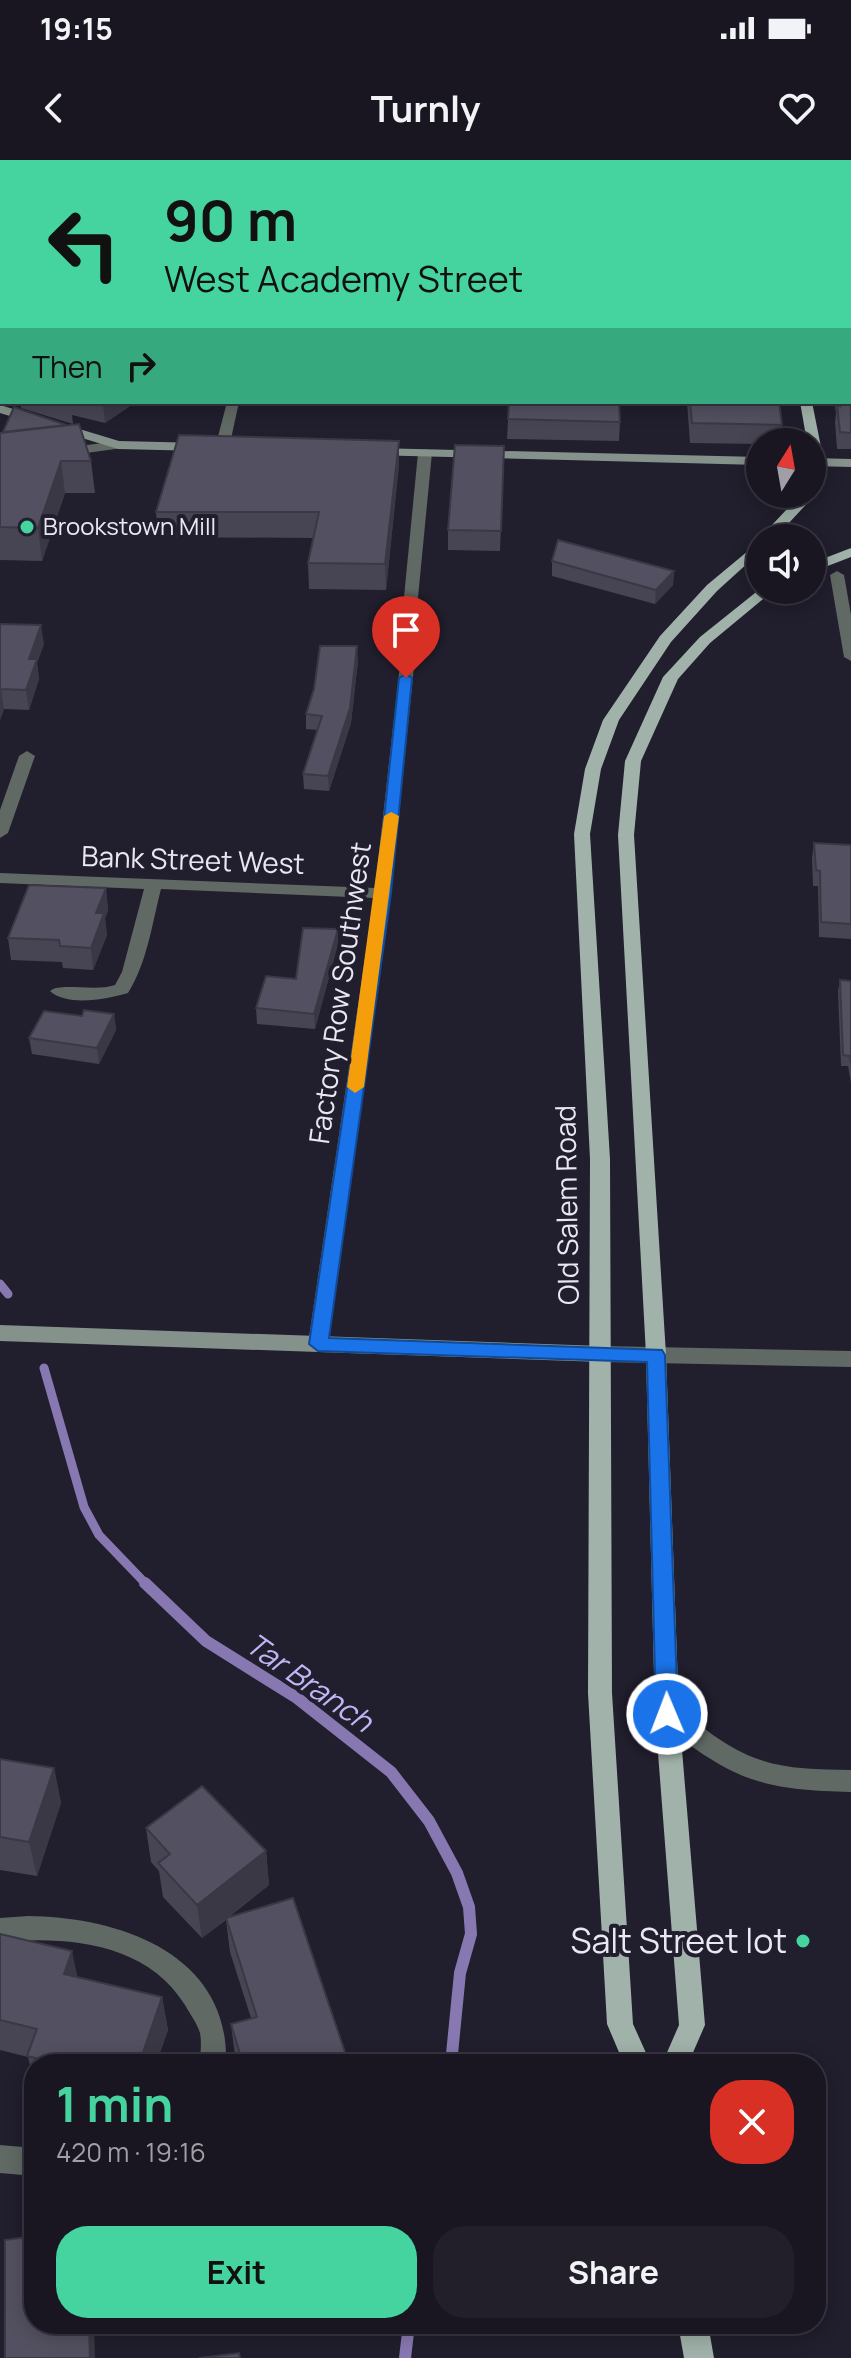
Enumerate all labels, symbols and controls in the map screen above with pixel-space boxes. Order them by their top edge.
text: 19:15 [40,8,113,49]
text: Turnly [371,84,480,133]
icon: back [32,86,76,130]
icon: heart [775,86,819,130]
text: 90 m [164,181,297,258]
icon: left [32,192,136,296]
text: West Academy Street [164,254,523,303]
icon: right [119,344,163,388]
text: Then [32,346,103,387]
north arrow [746,428,826,508]
map controls [746,428,826,604]
place label: Brookstown Mill [43,509,216,542]
marker: Brookstown Mill [18,518,36,536]
button: sound [746,524,826,604]
pin [372,596,440,678]
icon: arrive [384,608,428,652]
street label: Bank Street West [81,836,305,882]
street label: Factory Row Southwest [299,840,379,1146]
street label: Old Salem Road [545,1105,587,1305]
water label: Tar Branch [238,1623,383,1741]
position arrow [625,1672,709,1756]
place label: Salt Street lot [570,1917,787,1963]
marker: Salt Street lot [794,1932,812,1950]
text: 1 min [56,2071,173,2136]
button: close [710,2080,794,2164]
text: 420 m · 19:16 [56,2134,206,2170]
button: Exit [56,2226,417,2318]
button: Share [433,2226,794,2318]

